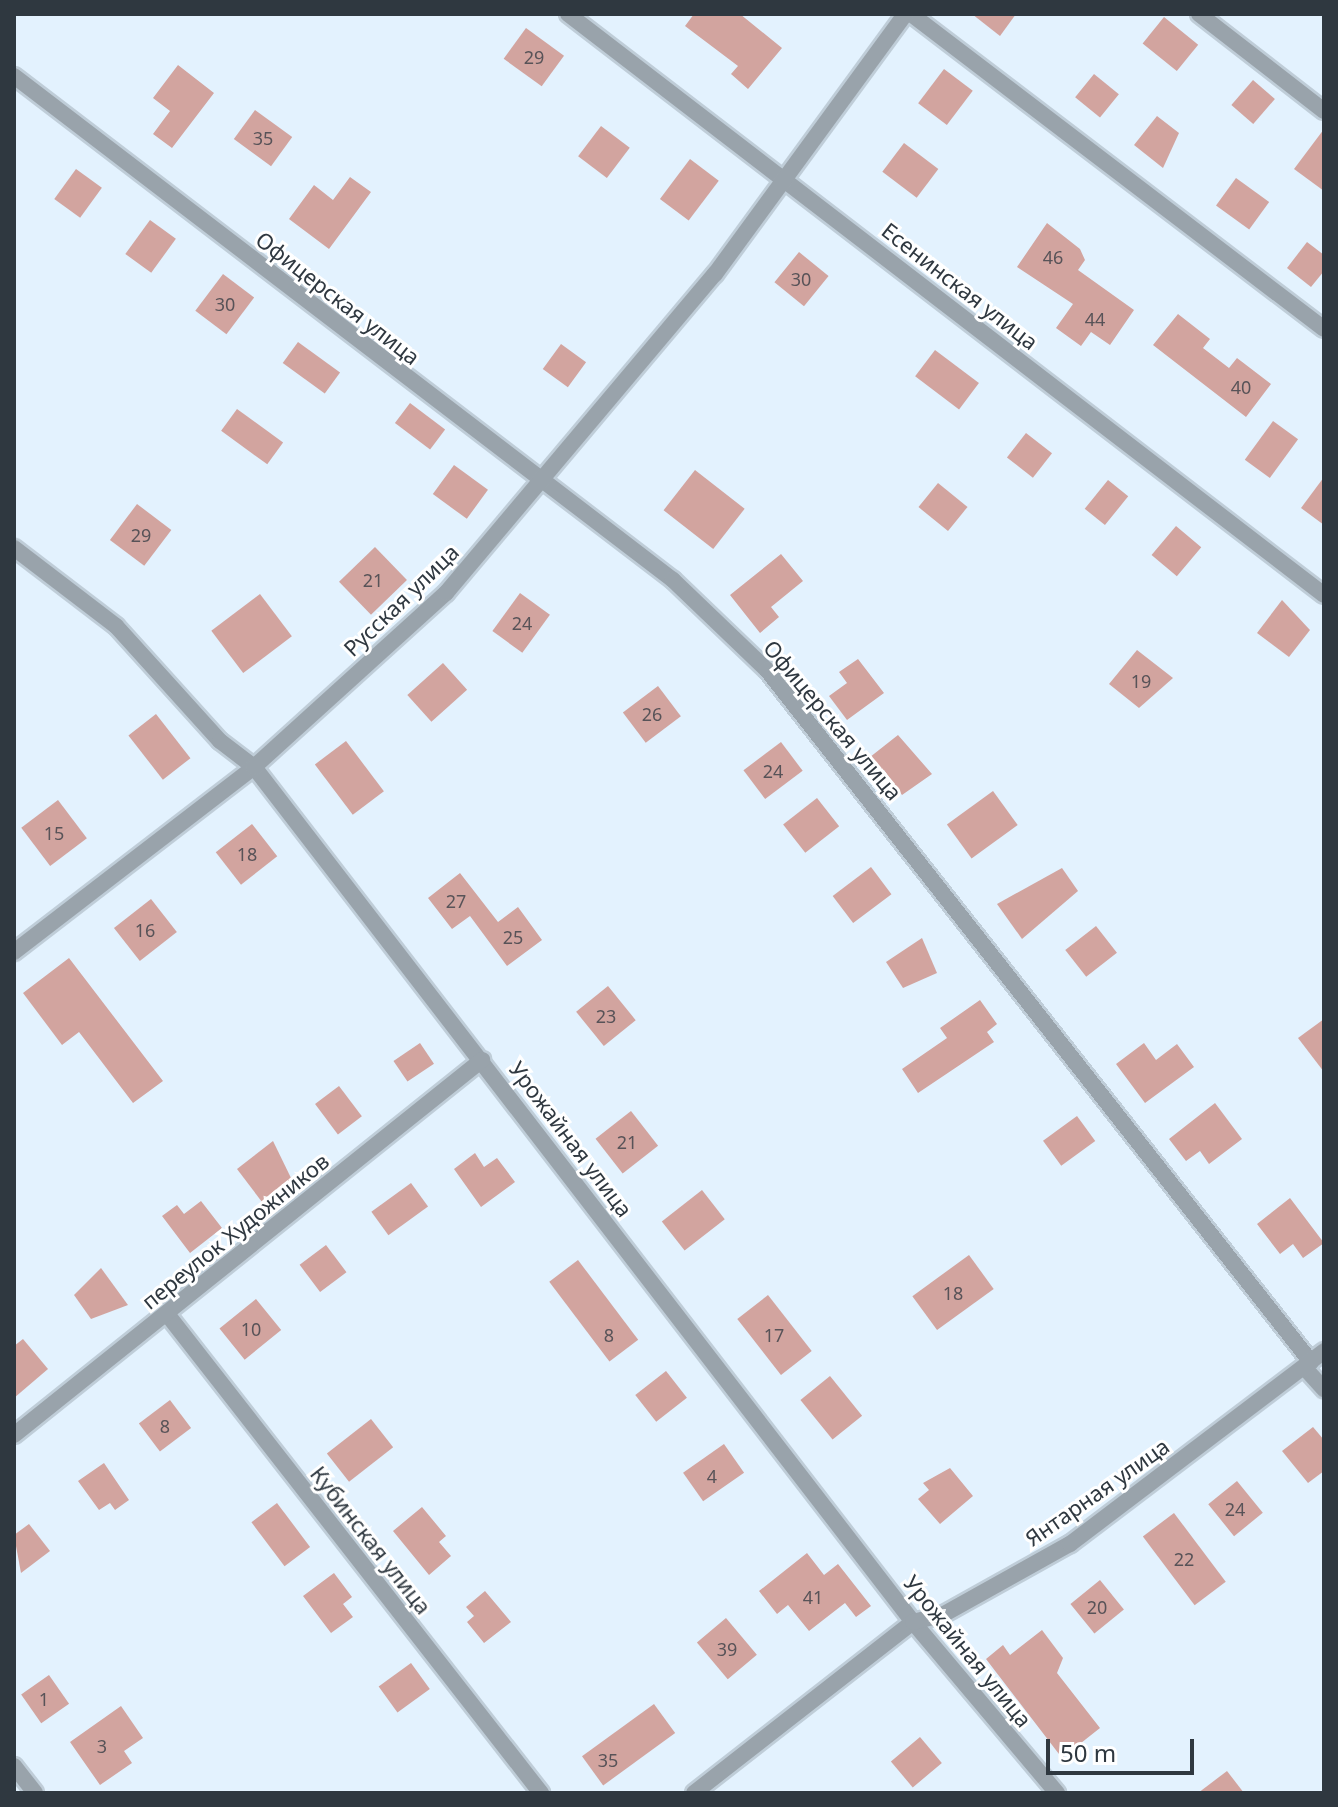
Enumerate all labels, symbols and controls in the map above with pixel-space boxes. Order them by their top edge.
house number: 29 [524,46,544,68]
house number: 35 [253,127,273,149]
street label: Есенинская улица [877,217,1043,355]
street label: Офицерская улица [251,226,425,370]
house number: 46 [1043,246,1063,268]
house number: 30 [791,268,811,290]
house number: 30 [215,293,235,315]
house number: 44 [1085,308,1105,330]
house number: 40 [1231,376,1251,398]
house number: 29 [131,524,151,546]
street label: Русская улица [338,539,464,661]
house number: 21 [363,569,383,591]
house number: 24 [512,612,532,634]
street label: Офицерская улица [758,635,908,805]
house number: 19 [1131,670,1151,692]
house number: 26 [642,703,662,725]
house number: 24 [763,760,783,782]
house number: 15 [44,822,64,844]
house number: 18 [237,843,257,865]
house number: 27 [446,890,466,912]
house number: 16 [135,919,155,941]
house number: 25 [503,926,523,948]
house number: 23 [596,1005,616,1027]
street label: Урожайная улица [504,1056,638,1222]
house number: 21 [617,1131,637,1153]
street label: переулок Художников [136,1147,334,1315]
house number: 18 [943,1282,963,1304]
house number: 10 [241,1318,261,1340]
house number: 8 [604,1324,614,1346]
house number: 17 [764,1324,784,1346]
house number: 8 [160,1415,170,1437]
street label: Янтарная улица [1020,1432,1174,1552]
street label: Кубинская улица [305,1461,437,1619]
house number: 4 [707,1465,717,1487]
house number: 24 [1225,1498,1245,1520]
house number: 22 [1174,1548,1194,1570]
street label: Урожайная улица [899,1570,1037,1732]
house number: 41 [803,1586,823,1608]
house number: 20 [1087,1596,1107,1618]
house number: 39 [717,1638,737,1660]
house number: 1 [39,1688,49,1710]
scale bar [1050,1723,1198,1773]
house number: 3 [97,1735,107,1757]
text: 50 m [1060,1736,1116,1769]
house number: 35 [598,1749,618,1771]

